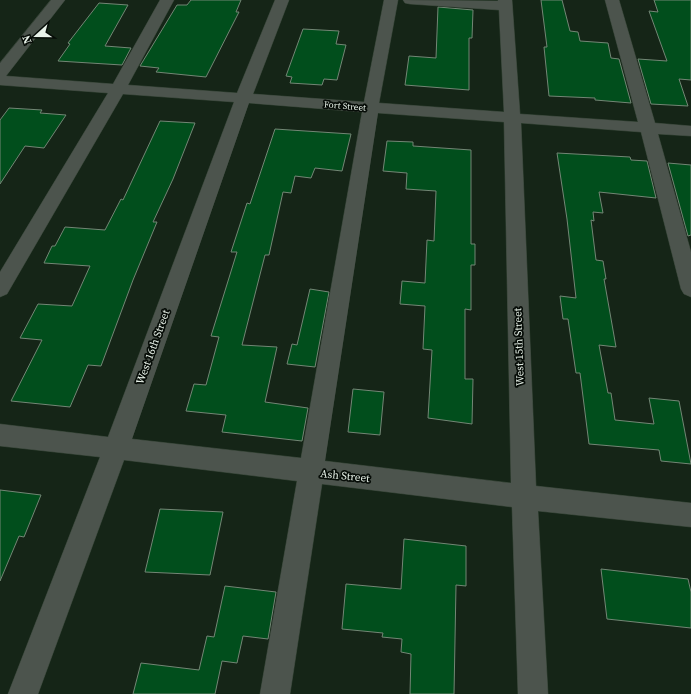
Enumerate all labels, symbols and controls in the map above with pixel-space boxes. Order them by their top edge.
north arrow [16,16,56,56]
text: N [19,33,36,46]
street label: Fort Street [324,98,367,114]
street label: West 16th Street [133,307,174,386]
street label: West 15th Street [510,307,528,386]
street label: Ash Street [320,466,371,486]

